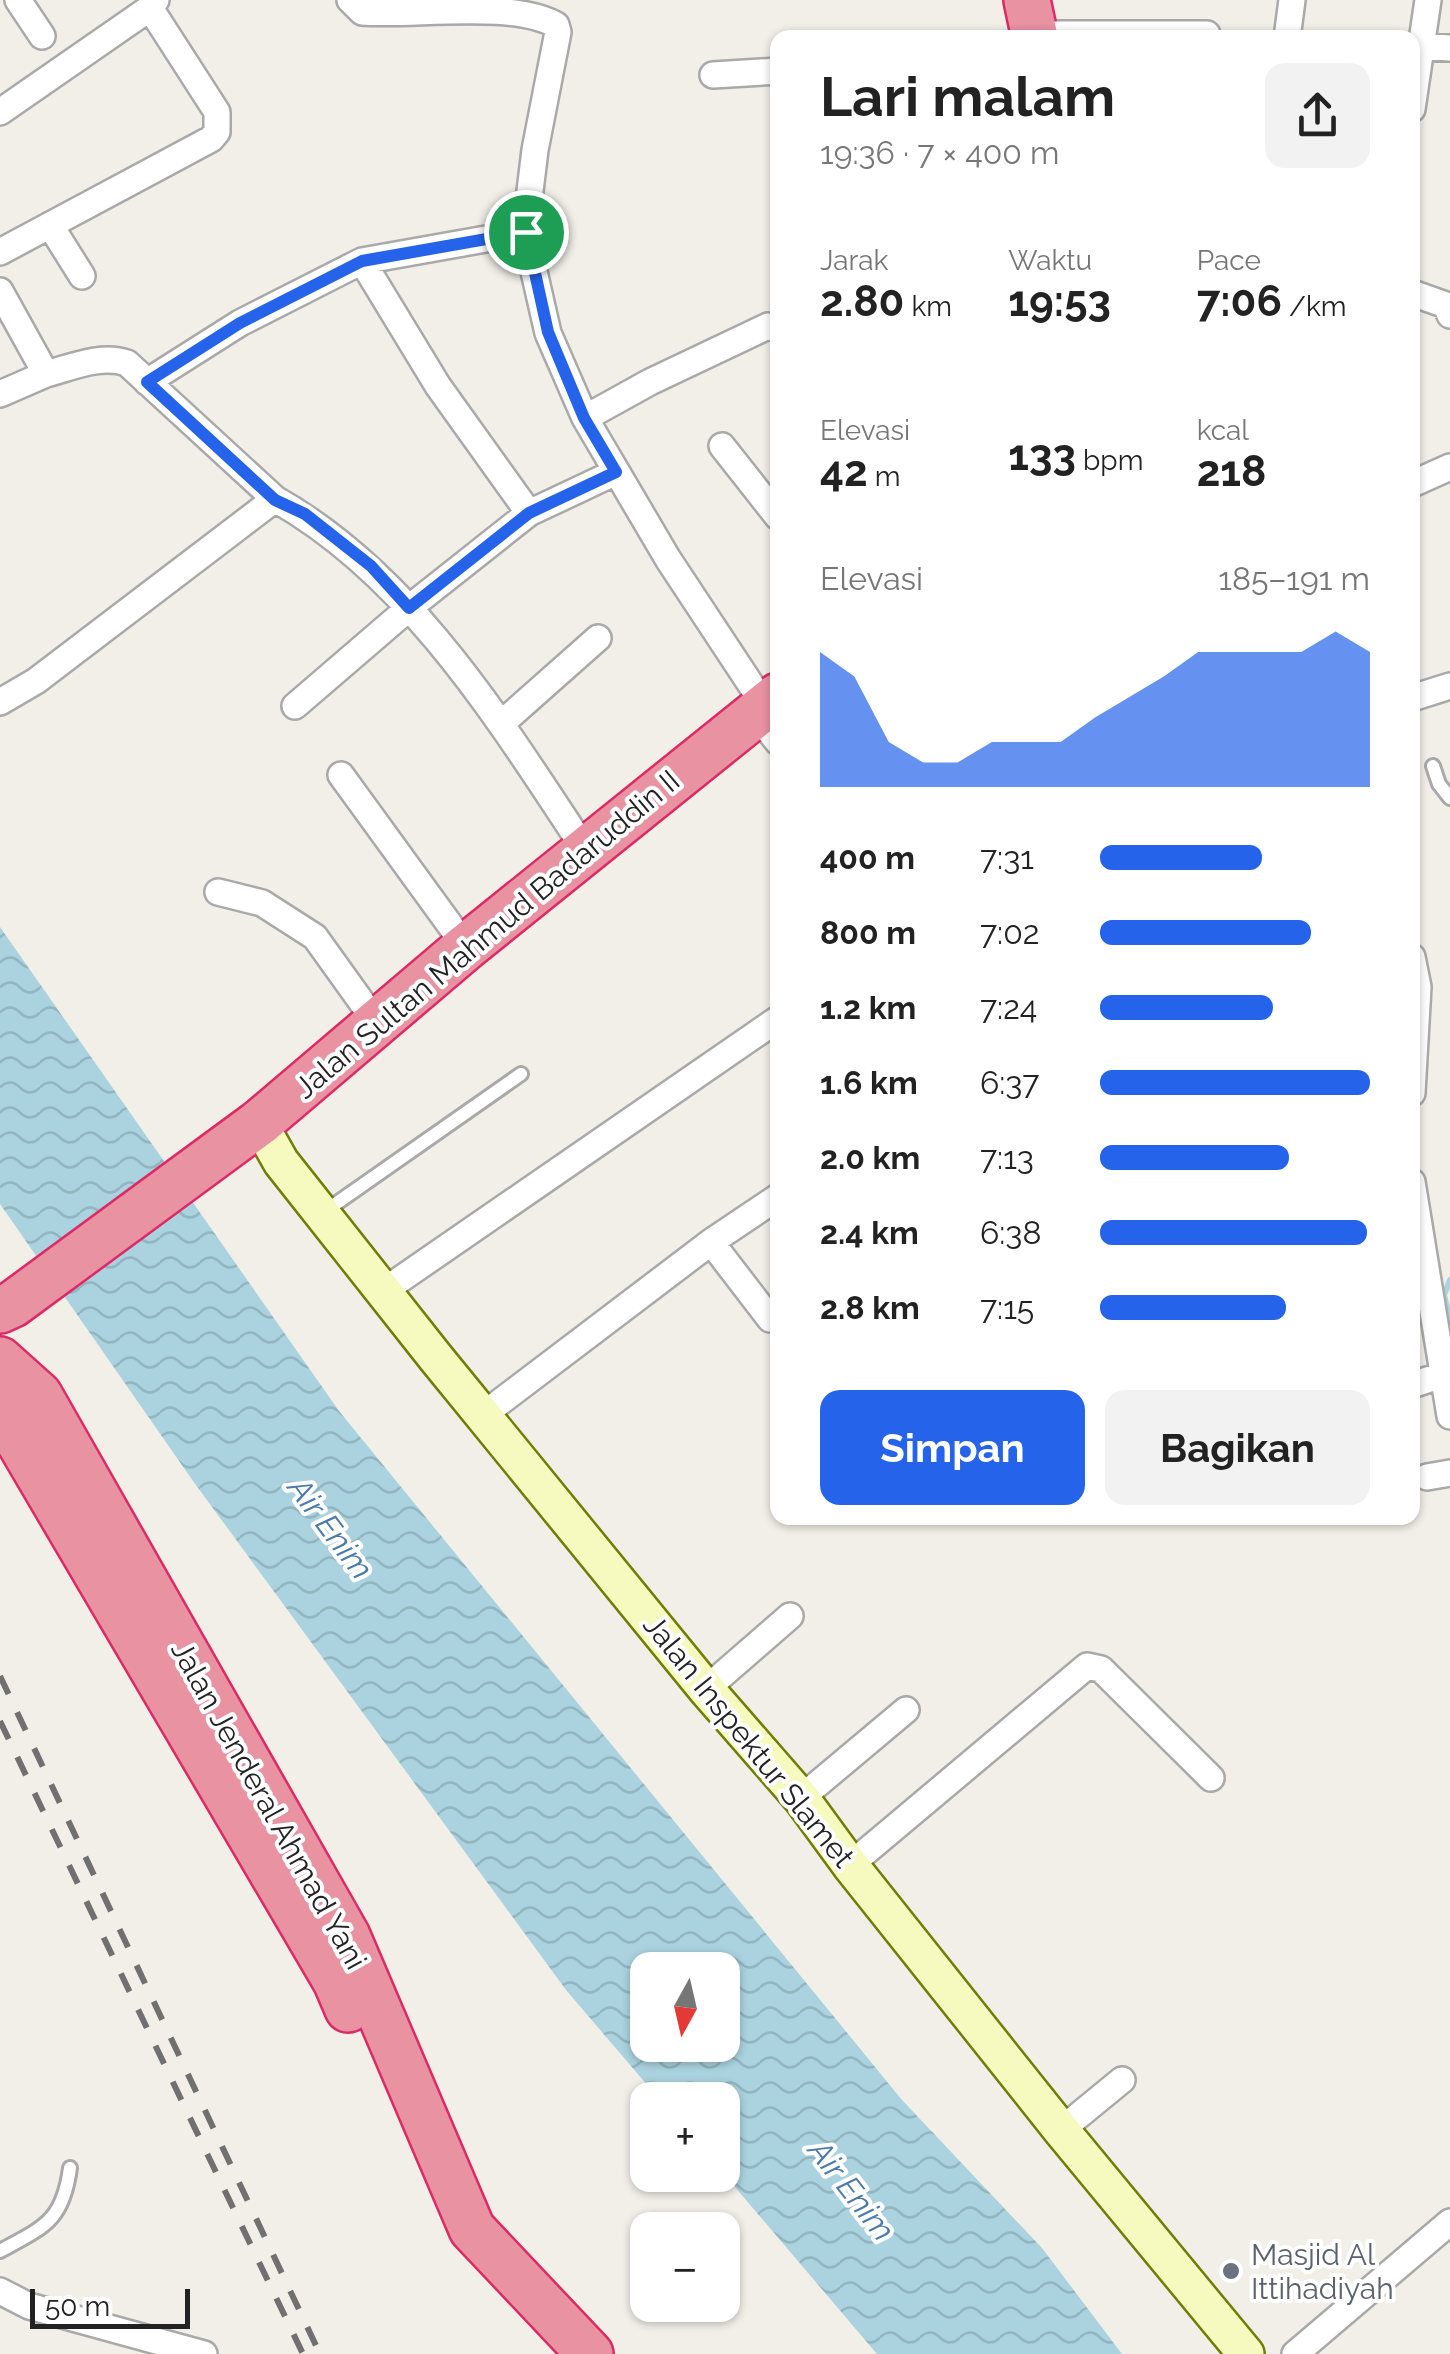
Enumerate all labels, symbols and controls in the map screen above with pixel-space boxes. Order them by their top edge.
button: share [1265,63,1370,168]
text: Lari malam [820,64,1115,129]
text: 19:36 · 7 × 400 m [820,134,1060,171]
pin [484,190,569,275]
icon: arrive [499,205,554,260]
text: Jarak [820,244,888,277]
text: Waktu [1008,244,1092,277]
text: Pace [1197,244,1261,277]
text: 2.80 [820,277,904,326]
text: 19:53 [1008,277,1111,326]
text: 7:06 [1197,277,1282,326]
text: km [904,290,952,323]
text: /km [1282,290,1347,323]
text: Elevasi [820,414,910,447]
text: kcal [1197,414,1249,447]
text: 133 [1008,431,1076,480]
text: bpm [1076,444,1143,477]
text: 42 [820,447,868,496]
text: 218 [1197,447,1266,496]
text: m [868,460,901,493]
text: Elevasi [820,560,923,597]
text: 185–191 m [1218,560,1370,597]
street label: Jalan Sultan Mahmud Badaruddin II [288,763,686,1105]
text: 400 m [820,839,915,876]
text: 7:31 [980,839,1034,876]
text: 800 m [820,914,916,951]
text: 7:02 [980,914,1039,951]
text: 1.2 km [820,989,916,1026]
text: 7:24 [980,989,1037,1026]
text: 1.6 km [820,1064,918,1101]
text: 6:37 [980,1064,1039,1101]
text: 2.0 km [820,1139,920,1176]
text: 7:13 [980,1139,1034,1176]
text: 2.4 km [820,1214,919,1251]
text: 6:38 [980,1214,1041,1251]
text: 2.8 km [820,1289,920,1326]
text: 7:15 [980,1289,1034,1326]
button: Simpan [820,1390,1085,1505]
button: Bagikan [1105,1390,1370,1505]
water label: Air Enim [280,1468,381,1586]
street label: Jalan Inspektur Slamet [636,1608,862,1874]
street label: Jalan Jenderal Ahmad Yani [164,1635,374,1975]
north arrow [630,1952,740,2062]
map controls [630,1952,740,2322]
button: + [630,2082,740,2192]
water label: Air Enim [800,2131,903,2248]
button: − [630,2212,740,2322]
place label: Masjid Al Ittihadiyah [1251,2237,1394,2306]
marker: Masjid Al Ittihadiyah [1220,2260,1242,2282]
scale bar [30,2284,190,2328]
text: 50 m [45,2290,110,2323]

